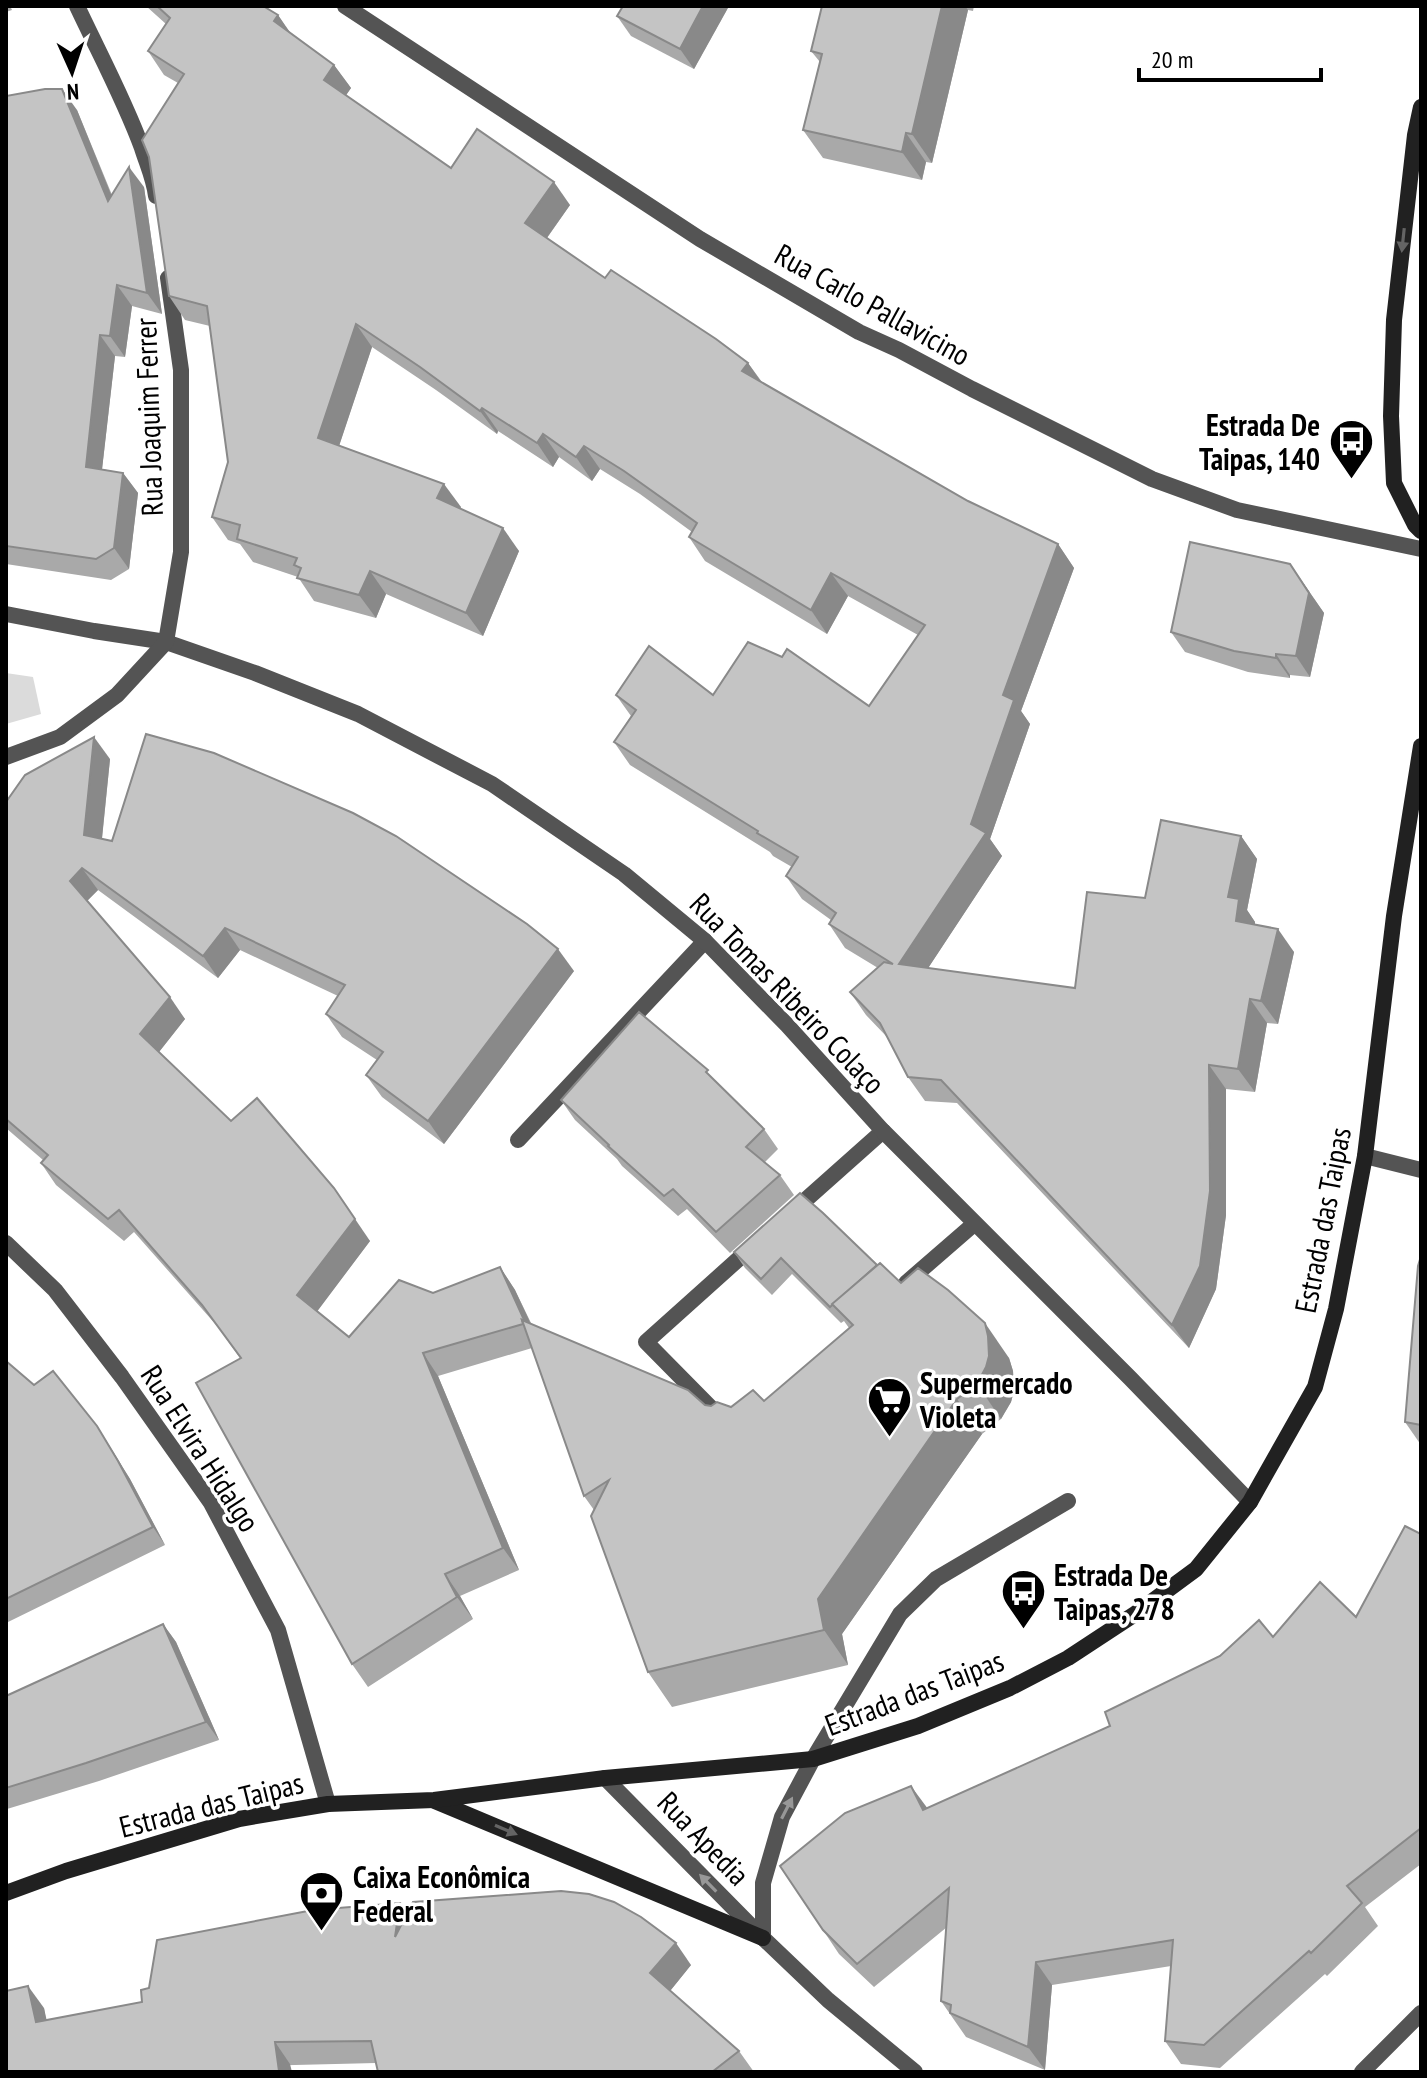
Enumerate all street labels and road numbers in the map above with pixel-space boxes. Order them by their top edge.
street label: Rua Carlo Pallavicino [768,234,978,374]
street label: Rua Joaquim Ferrer [125,317,171,517]
street label: Rua Tomas Ribeiro Colaço [682,884,894,1102]
street label: Estrada das Taipas [1285,1124,1359,1316]
street label: Rua Elvira Hidalgo [133,1357,269,1539]
street label: Estrada das Taipas [819,1640,1009,1744]
street label: Estrada das Taipas [115,1762,307,1846]
street label: Rua Apedia [650,1783,758,1893]

